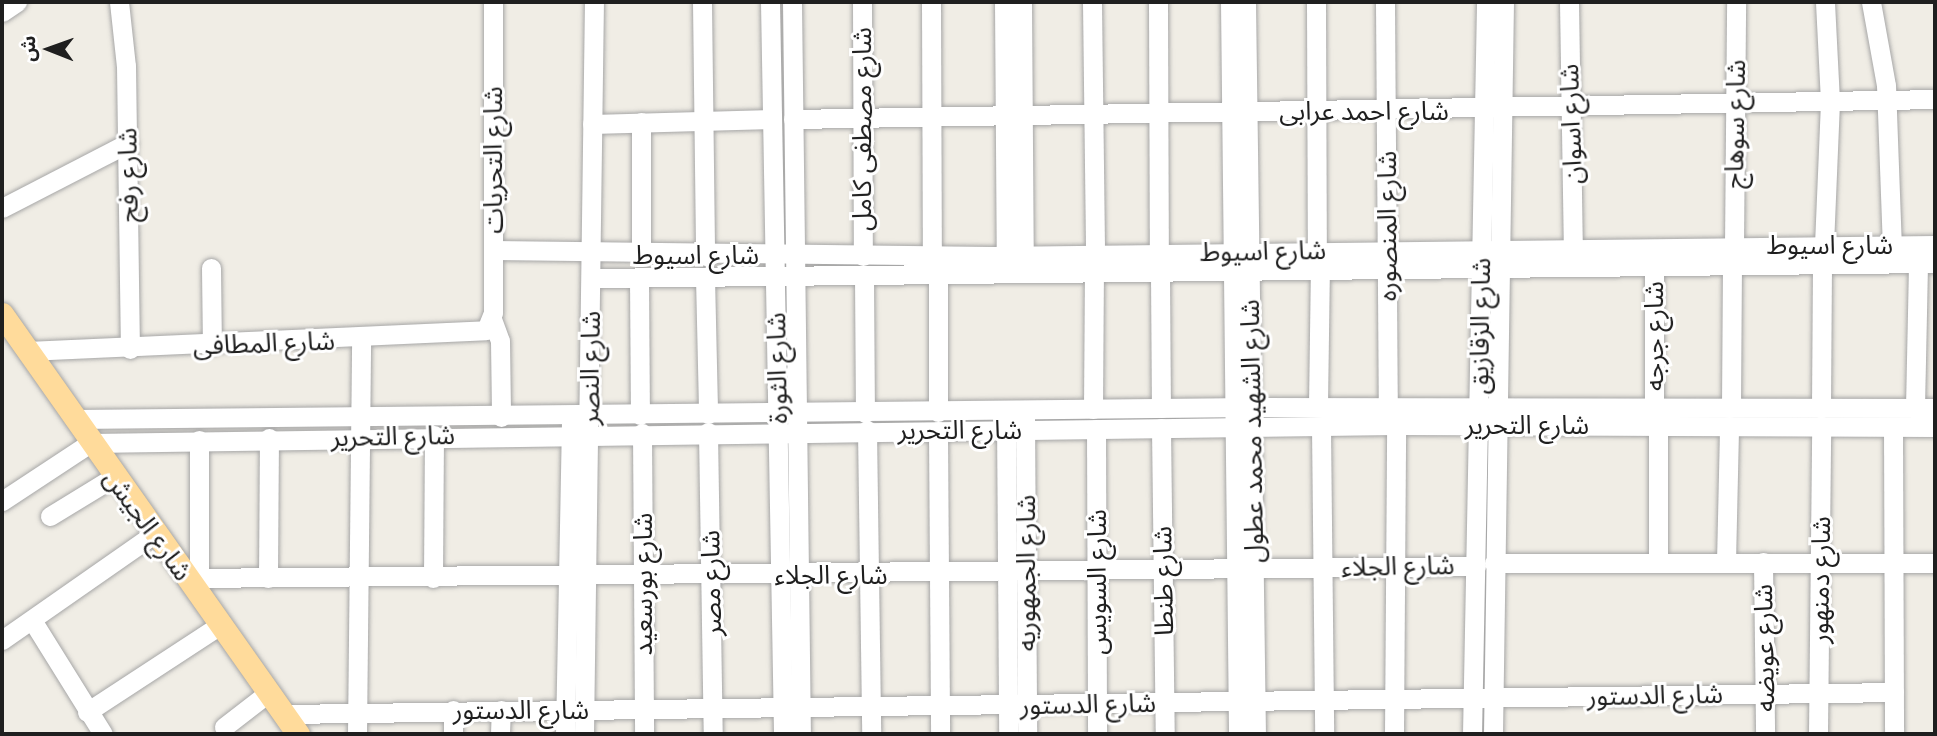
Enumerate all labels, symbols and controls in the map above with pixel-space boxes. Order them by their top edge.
north arrow [14,14,84,84]
street label: شارع مصطفى كامل [846,27,878,231]
text: ش [16,35,40,62]
street label: شارع سوهاج [1718,59,1752,189]
street label: شارع اسوان [1553,63,1589,185]
street label: شارع التحريات [477,86,509,234]
street label: شارع احمد عرابى [1279,95,1449,127]
street label: شارع رفح [112,127,144,223]
street label: شارع المنصوره [1371,151,1403,301]
street label: شارع اسيوط [1767,229,1893,261]
street label: شارع اسيوط [1199,234,1327,268]
street label: شارع اسيوط [633,239,759,271]
street label: شارع الزقازيق [1463,257,1497,395]
street label: شارع جرجه [1638,281,1670,391]
street label: شارع الشهيد محمد عطول [1234,299,1270,563]
street label: شارع النصر [573,311,607,425]
street label: شارع الثورة [760,312,794,424]
street label: شارع المطافى [192,325,336,361]
street label: شارع التحرير [1465,409,1589,441]
street label: شارع التحرير [898,414,1022,446]
street label: شارع التحرير [331,419,455,453]
street label: شارع الجيش [97,463,199,587]
street label: شارع الجمهوريه [1010,495,1042,651]
street label: شارع السويس [1081,509,1113,655]
street label: شارع بورسعيد [627,513,659,655]
street label: شارع دمنهور [1803,516,1837,644]
street label: شارع طنطا [1146,526,1180,636]
street label: شارع مصر [694,530,728,636]
street label: شارع الجلاء [1341,549,1455,583]
street label: شارع الجلاء [774,559,888,591]
street label: شارع عويضه [1747,584,1781,712]
street label: شارع الدستور [1587,678,1723,712]
street label: شارع الدستور [1020,687,1156,721]
street label: شارع الدستور [453,694,589,726]

